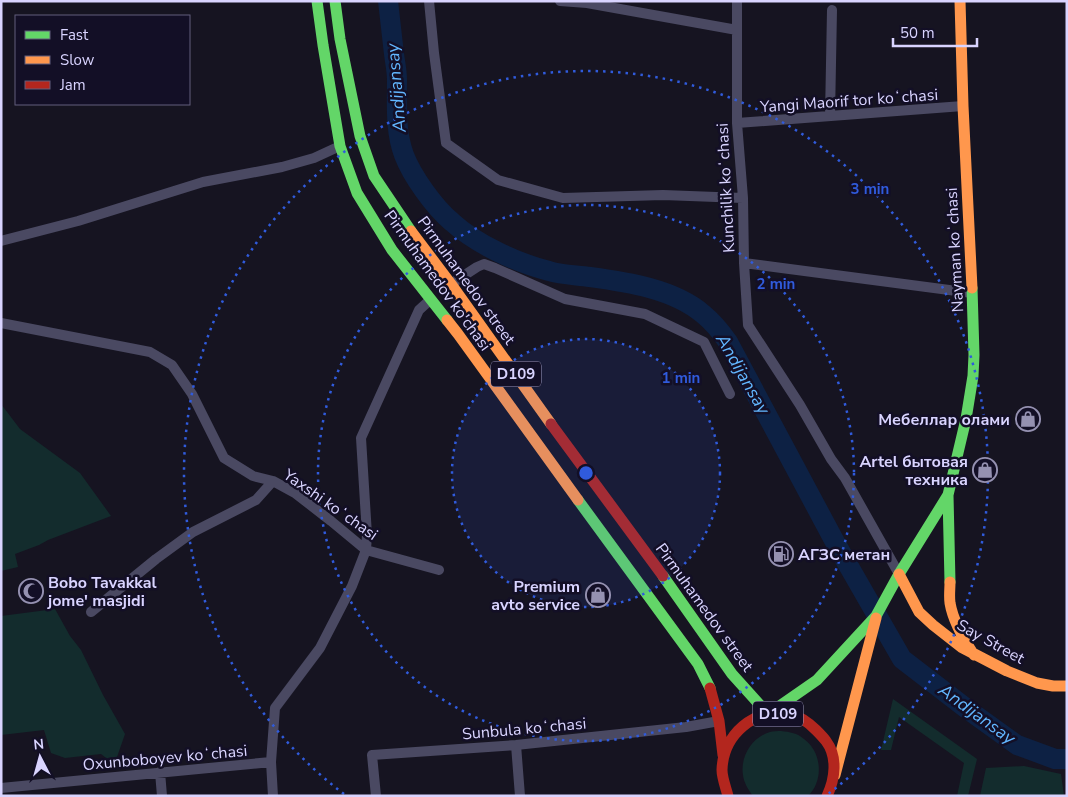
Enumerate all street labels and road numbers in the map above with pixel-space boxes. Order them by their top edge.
street label: Yangi Maorif tor koʻchasi [758,84,939,118]
street label: Kunchilik koʻchasi [712,123,740,253]
street label: Nayman koʻchasi [941,187,969,313]
street label: Pirmuhamedov ko'chasi [379,206,496,355]
street label: Pirmuhamedov street [412,212,521,350]
road number: D109 [491,362,541,386]
street label: Yaxshi koʻchasi [278,463,382,546]
street label: Pirmuhamedov street [650,539,759,677]
street label: Say Street [953,614,1029,670]
road number: D109 [753,702,803,726]
street label: Sunbula koʻchasi [461,713,587,745]
street label: Oxunboboyev koʻchasi [82,740,248,776]

